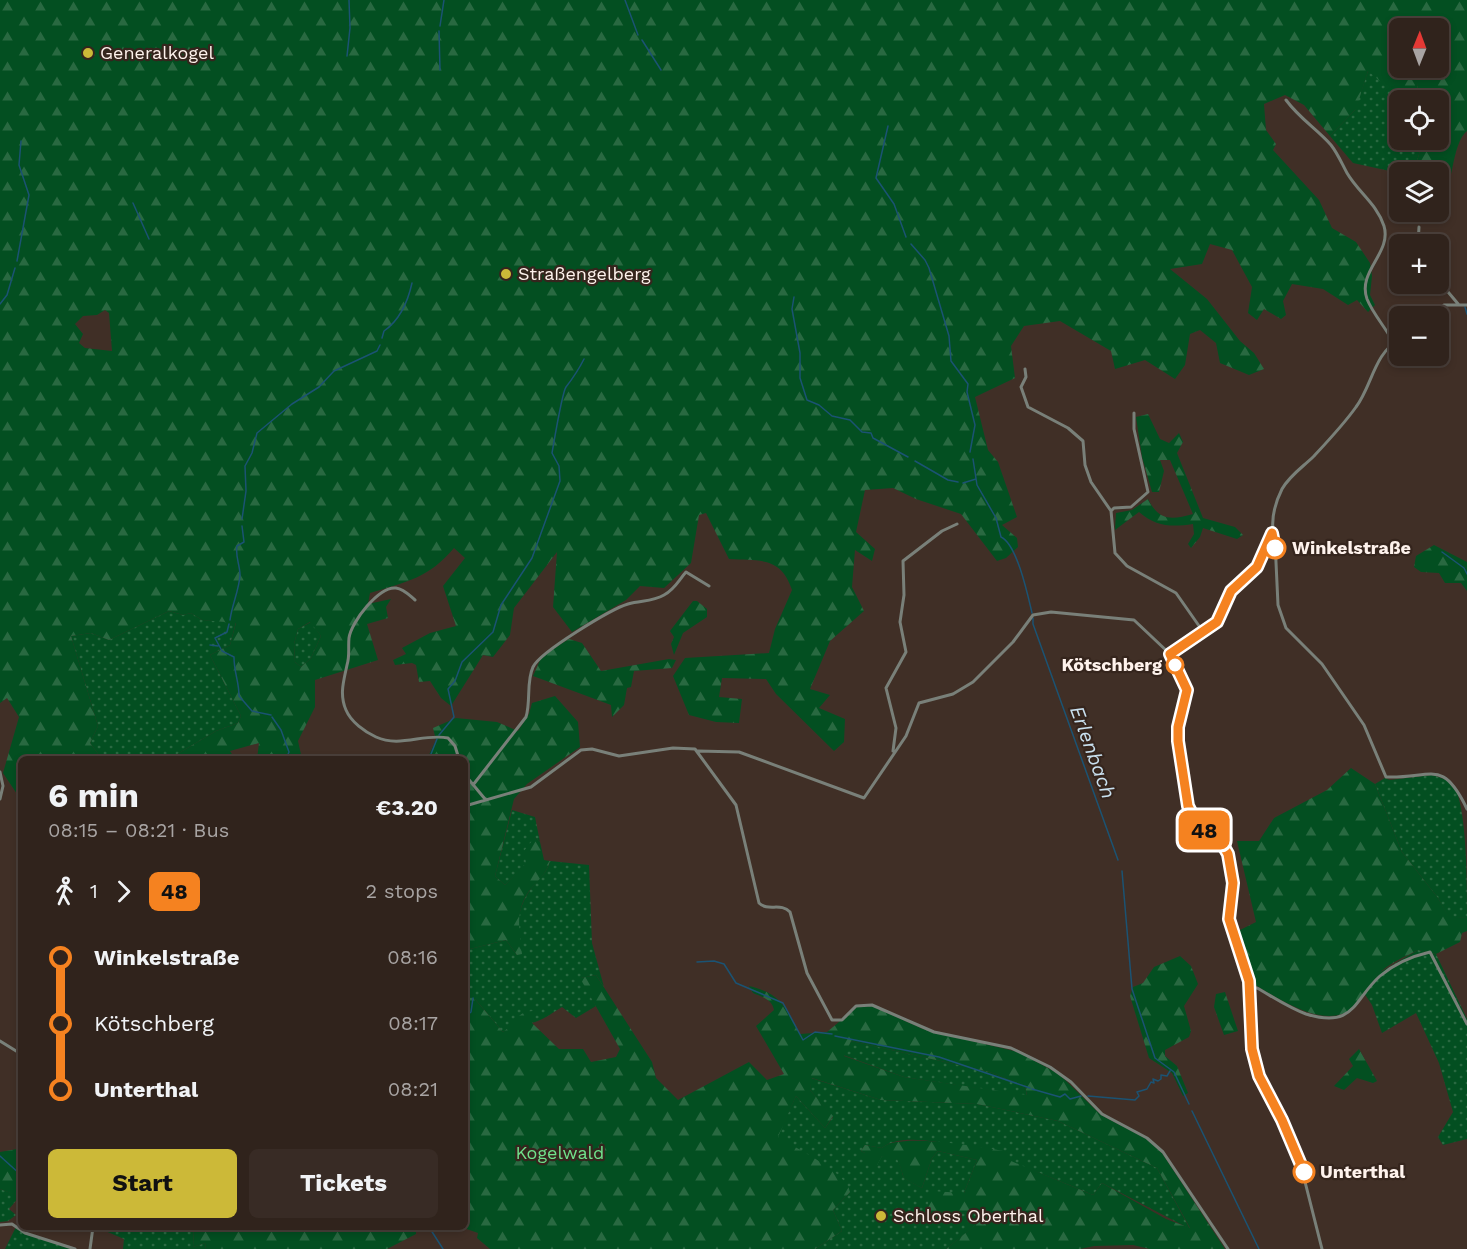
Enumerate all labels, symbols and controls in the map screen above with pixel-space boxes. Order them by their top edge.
north arrow [1389,18,1449,78]
map controls [1389,18,1449,366]
place label: Generalkogel [100,42,214,63]
marker: Generalkogel [81,46,95,60]
button: locate [1389,90,1449,150]
button: layers [1389,162,1449,222]
button: + [1389,234,1449,294]
place label: Straßengelberg [518,263,651,284]
marker: Straßengelberg [499,267,513,281]
button: − [1389,306,1449,366]
marker: Winkelstraße [1264,537,1286,559]
place label: Winkelstraße [1292,537,1411,558]
place label: Kötschberg [1061,654,1163,675]
marker: Kötschberg [1166,656,1184,674]
water label: Erlenbach [1065,702,1121,802]
text: 6 min [48,776,139,815]
text: €3.20 [376,795,438,820]
line badge: 48 [1177,810,1231,850]
text: 08:15 – 08:21 · Bus [48,818,229,842]
text: 48 [1191,818,1217,843]
icon: walk [48,875,81,908]
icon: forward [107,875,140,908]
text: 1 [90,879,98,903]
text: 48 [161,879,188,904]
text: 2 stops [366,879,438,903]
text: Winkelstraße [94,945,239,970]
text: 08:16 [387,945,438,969]
text: Kötschberg [94,1011,214,1036]
text: 08:17 [388,1011,438,1035]
text: Unterthal [94,1077,198,1102]
text: 08:21 [388,1077,438,1101]
park label: Kogelwald [516,1142,604,1163]
button: Start [48,1149,237,1218]
button: Tickets [249,1149,438,1218]
marker: Unterthal [1293,1161,1315,1183]
place label: Unterthal [1320,1161,1405,1182]
place label: Schloss Oberthal [893,1205,1044,1226]
marker: Schloss Oberthal [874,1209,888,1223]

